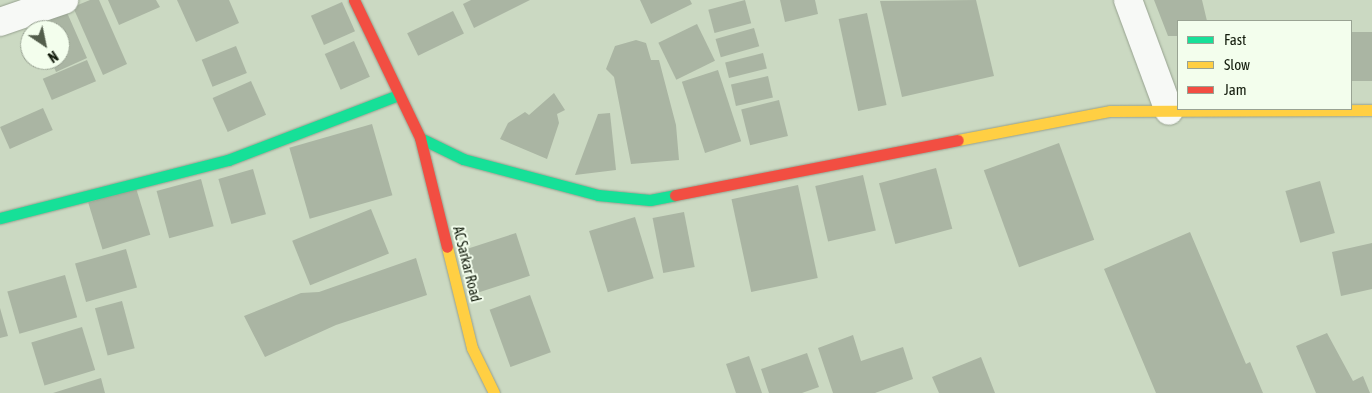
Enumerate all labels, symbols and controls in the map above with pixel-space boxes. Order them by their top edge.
north arrow [20,20,70,70]
legend [1177,20,1352,110]
text: Fast [1224,31,1246,48]
text: N [45,48,61,66]
text: Slow [1224,56,1250,73]
text: Jam [1224,81,1247,98]
street label: AC Sarkar Road [450,225,484,303]

